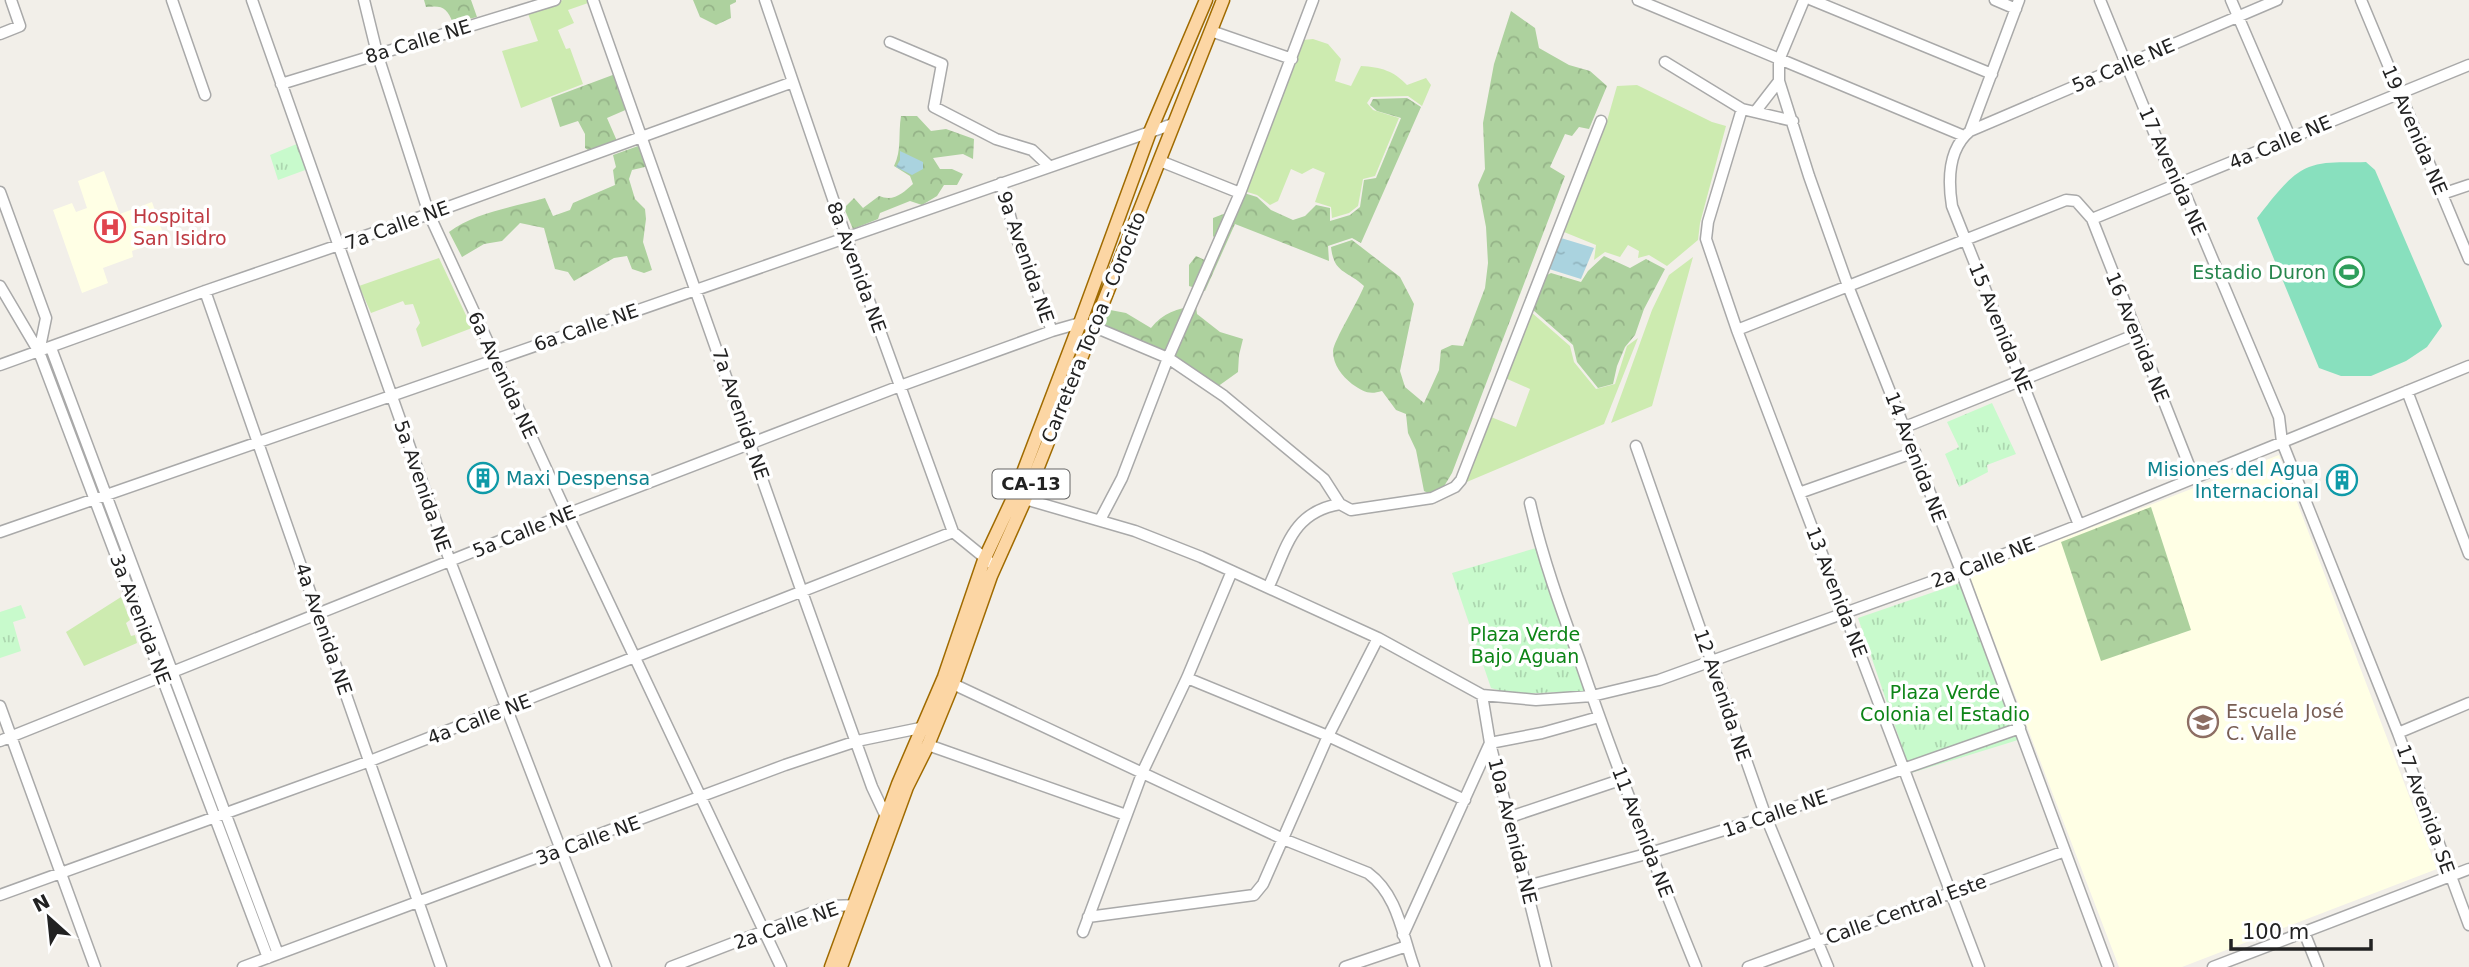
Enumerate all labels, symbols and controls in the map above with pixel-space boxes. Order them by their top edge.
street label: 8a Calle NE [363,15,473,67]
street label: 5a Calle NE [2068,34,2178,96]
street label: 19 Avenida NE [2378,62,2452,198]
street label: 17 Avenida NE [2135,103,2211,239]
street label: 4a Calle NE [2225,111,2335,173]
street label: 9a Avenida NE [993,188,1059,326]
street label: 7a Calle NE [342,196,452,254]
street label: 8a Avenida NE [823,198,891,336]
place label: Hospital San Isidro [133,205,227,249]
street label: Carretera Tocoa - Corocito [1036,208,1150,446]
hospital icon: Hospital San Isidro [93,210,127,244]
sports icon: Estadio Duron [2332,255,2366,289]
street label: 15 Avenida NE [1965,260,2037,396]
place label: Estadio Duron [2192,261,2326,283]
street label: 16 Avenida NE [2102,269,2174,405]
street label: 6a Calle NE [531,299,641,355]
street label: 6a Avenida NE [464,308,542,442]
street label: 7a Avenida NE [708,345,774,483]
street label: 14 Avenida NE [1881,388,1951,526]
street label: 5a Avenida NE [390,417,456,555]
place label: Misiones del Agua Internacional [2147,458,2319,502]
building icon: Maxi Despensa [466,461,500,495]
building icon: Misiones del Agua Internacional [2325,463,2359,497]
place label: Maxi Despensa [506,467,650,489]
road number: CA-13 [992,470,1070,498]
street label: 5a Calle NE [469,500,579,562]
street label: 13 Avenida NE [1802,523,1872,661]
street label: 2a Calle NE [1928,532,2038,592]
street label: 3a Avenida NE [106,551,176,687]
street label: 4a Avenida NE [291,560,357,698]
park label: Plaza Verde Bajo Aguan [1470,623,1580,667]
street label: 12 Avenida NE [1690,626,1756,764]
park label: Plaza Verde Colonia el Estadio [1860,681,2030,725]
street label: 4a Calle NE [424,689,534,749]
place label: Escuela José C. Valle [2226,700,2344,744]
school or university icon: Escuela José C. Valle [2186,705,2220,739]
street label: 17 Avenida SE [2392,741,2460,877]
street label: 10a Avenida NE [1484,756,1542,906]
street label: 11 Avenida NE [1608,763,1678,901]
street label: 1a Calle NE [1720,785,1830,841]
street label: 3a Calle NE [533,811,643,869]
street label: Calle Central Este [1823,870,1989,948]
north arrow [14,883,84,953]
text: N [29,889,53,916]
street label: 2a Calle NE [731,897,841,953]
scale bar [2231,908,2371,952]
text: 100 m [2242,920,2309,944]

